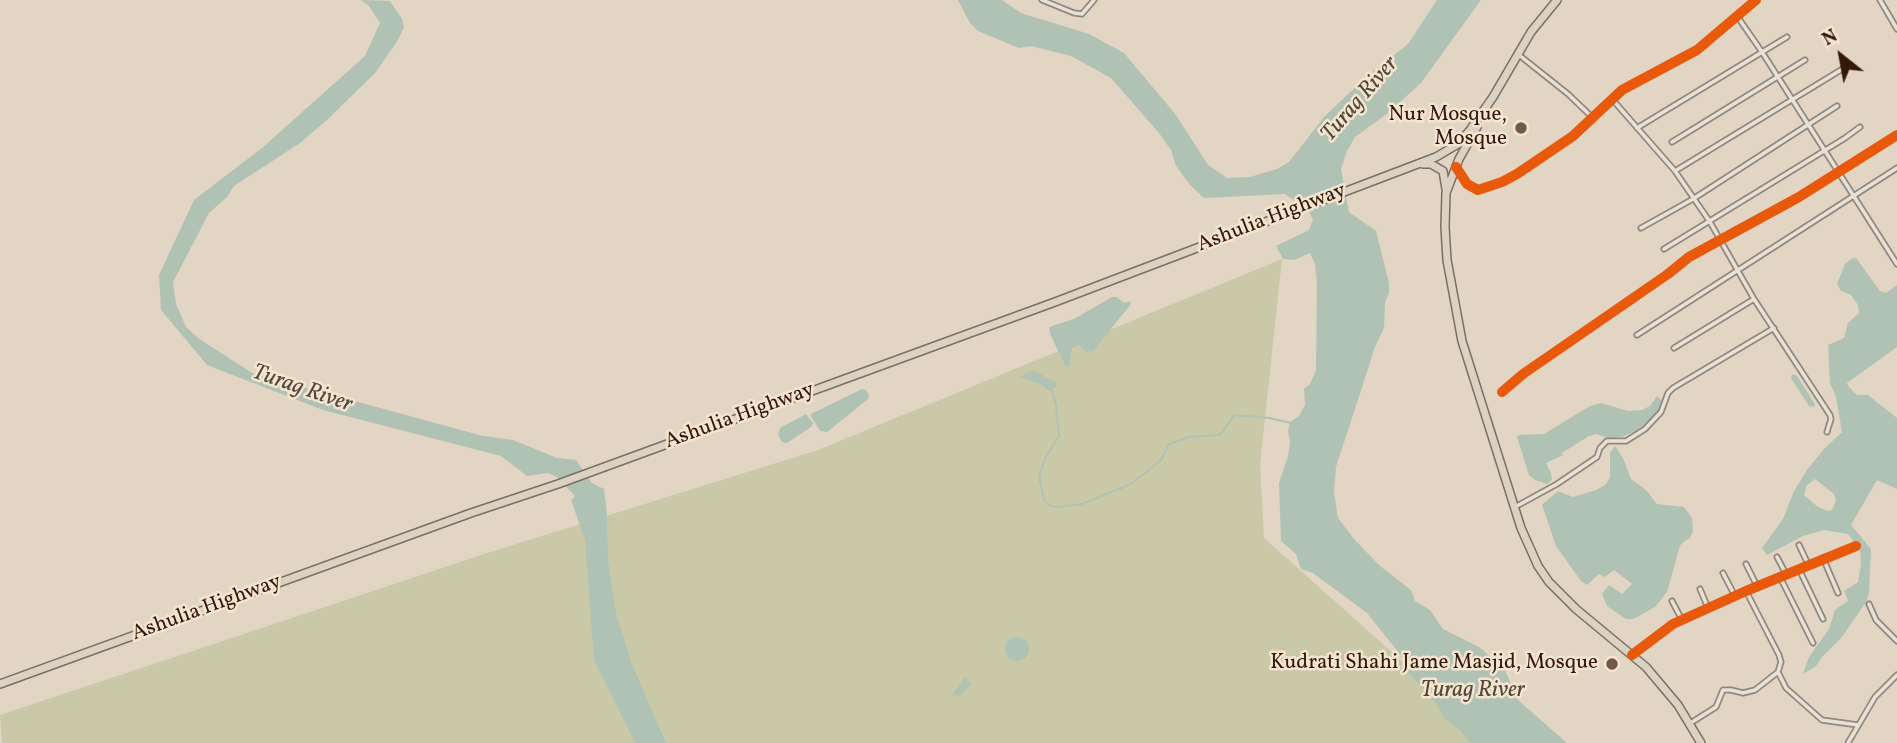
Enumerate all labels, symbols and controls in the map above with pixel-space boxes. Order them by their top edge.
north arrow [1806,21,1876,91]
text: N [1818,23,1843,53]
water label: Turag River [1316,52,1406,148]
place label: Nur Mosque, Mosque [1389,103,1507,153]
marker: Nur Mosque, Mosque [1513,120,1529,136]
street label: Ashulia Highway [1194,179,1350,259]
water label: Turag River [248,360,356,420]
street label: Ashulia Highway [662,378,818,456]
street label: Ashulia Highway [129,570,285,648]
place label: Kudrati Shahi Jame Masjid, Mosque [1270,651,1598,677]
marker: Kudrati Shahi Jame Masjid, Mosque [1604,656,1620,672]
water label: Turag River [1421,678,1525,706]

